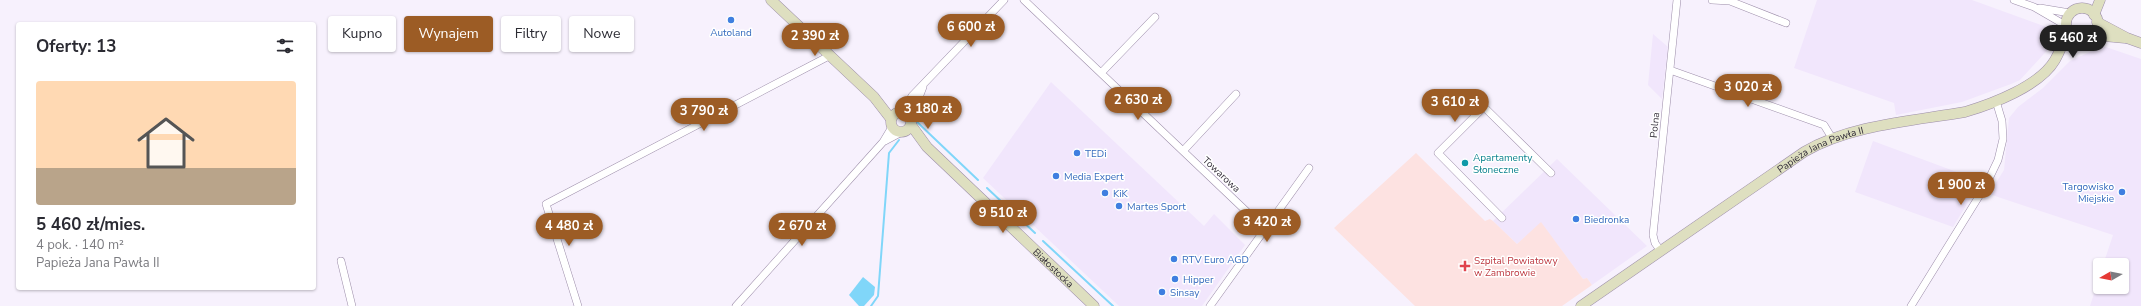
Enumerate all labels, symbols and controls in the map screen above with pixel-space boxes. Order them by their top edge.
pin: 6 600 zł [930,14,1012,48]
marker: Autoland [726,15,736,25]
chip: Kupno [328,16,396,52]
chip: Wynajem [404,16,493,52]
chip: Filtry [501,16,561,52]
chip: Nowe [569,16,634,52]
text: 6 600 zł [947,18,995,36]
pin: 2 390 zł [774,23,856,57]
pin: 5 460 zł [2032,25,2114,59]
place label: Autoland [710,26,752,40]
text: 2 390 zł [791,27,839,45]
text: 5 460 zł [2049,29,2097,47]
text: Oferty: 13 [36,35,116,58]
icon: filters [274,35,296,57]
pin: 3 020 zł [1707,74,1789,108]
text: 3 020 zł [1724,78,1772,96]
pin: 2 630 zł [1097,87,1179,121]
pin: 3 610 zł [1414,89,1496,123]
text: 2 630 zł [1114,91,1162,109]
text: 3 610 zł [1431,93,1479,111]
pin: 3 180 zł [887,96,969,130]
pin: 3 790 zł [663,98,745,132]
text: 3 180 zł [904,100,952,118]
text: 3 790 zł [680,102,728,120]
icon: home [130,107,202,179]
street label: Polna [1647,112,1663,139]
street label: Papieża Jana Pawła II [1775,124,1865,177]
place label: TEDi [1085,147,1107,161]
marker: TEDi [1072,148,1082,158]
place label: Apartamenty Słoneczne [1473,151,1533,177]
street label: Towarowa [1199,154,1243,196]
marker: Apartamenty Słoneczne [1460,158,1470,168]
place label: Media Expert [1064,170,1124,184]
marker: Media Expert [1051,171,1061,181]
pin: 1 900 zł [1920,172,2002,206]
text: 1 900 zł [1937,176,1985,194]
place label: Targowisko Miejskie [2063,180,2114,206]
place label: KiK [1113,187,1129,201]
marker: Targowisko Miejskie [2117,187,2127,197]
marker: KiK [1100,188,1110,198]
pin: 9 510 zł [962,200,1044,234]
place label: Martes Sport [1127,200,1186,214]
marker: Martes Sport [1114,201,1124,211]
text: 9 510 zł [979,204,1027,222]
pin: 3 420 zł [1226,209,1308,243]
text: 5 460 zł/mies. [36,213,145,236]
pin: 4 480 zł [528,213,610,247]
pin: 2 670 zł [761,213,843,247]
text: 3 420 zł [1243,213,1291,231]
place label: Biedronka [1584,213,1629,227]
marker: Biedronka [1571,214,1581,224]
text: 4 480 zł [545,217,593,235]
text: 2 670 zł [778,217,826,235]
text: 4 pok. · 140 m² [36,236,124,254]
street label: Białostocka [1029,245,1076,291]
place label: RTV Euro AGD [1182,253,1249,267]
text: Papieża Jana Pawła II [36,254,160,272]
marker: RTV Euro AGD [1169,254,1179,264]
place label: Szpital Powiatowy w Zambrowie [1474,254,1558,280]
north arrow [2093,258,2129,294]
map controls [2093,258,2129,294]
marker: Szpital Powiatowy w Zambrowie [1459,260,1471,272]
place label: Hipper [1183,273,1214,287]
marker: Hipper [1170,274,1180,284]
place label: Sinsay [1170,286,1200,300]
marker: Sinsay [1157,287,1167,297]

